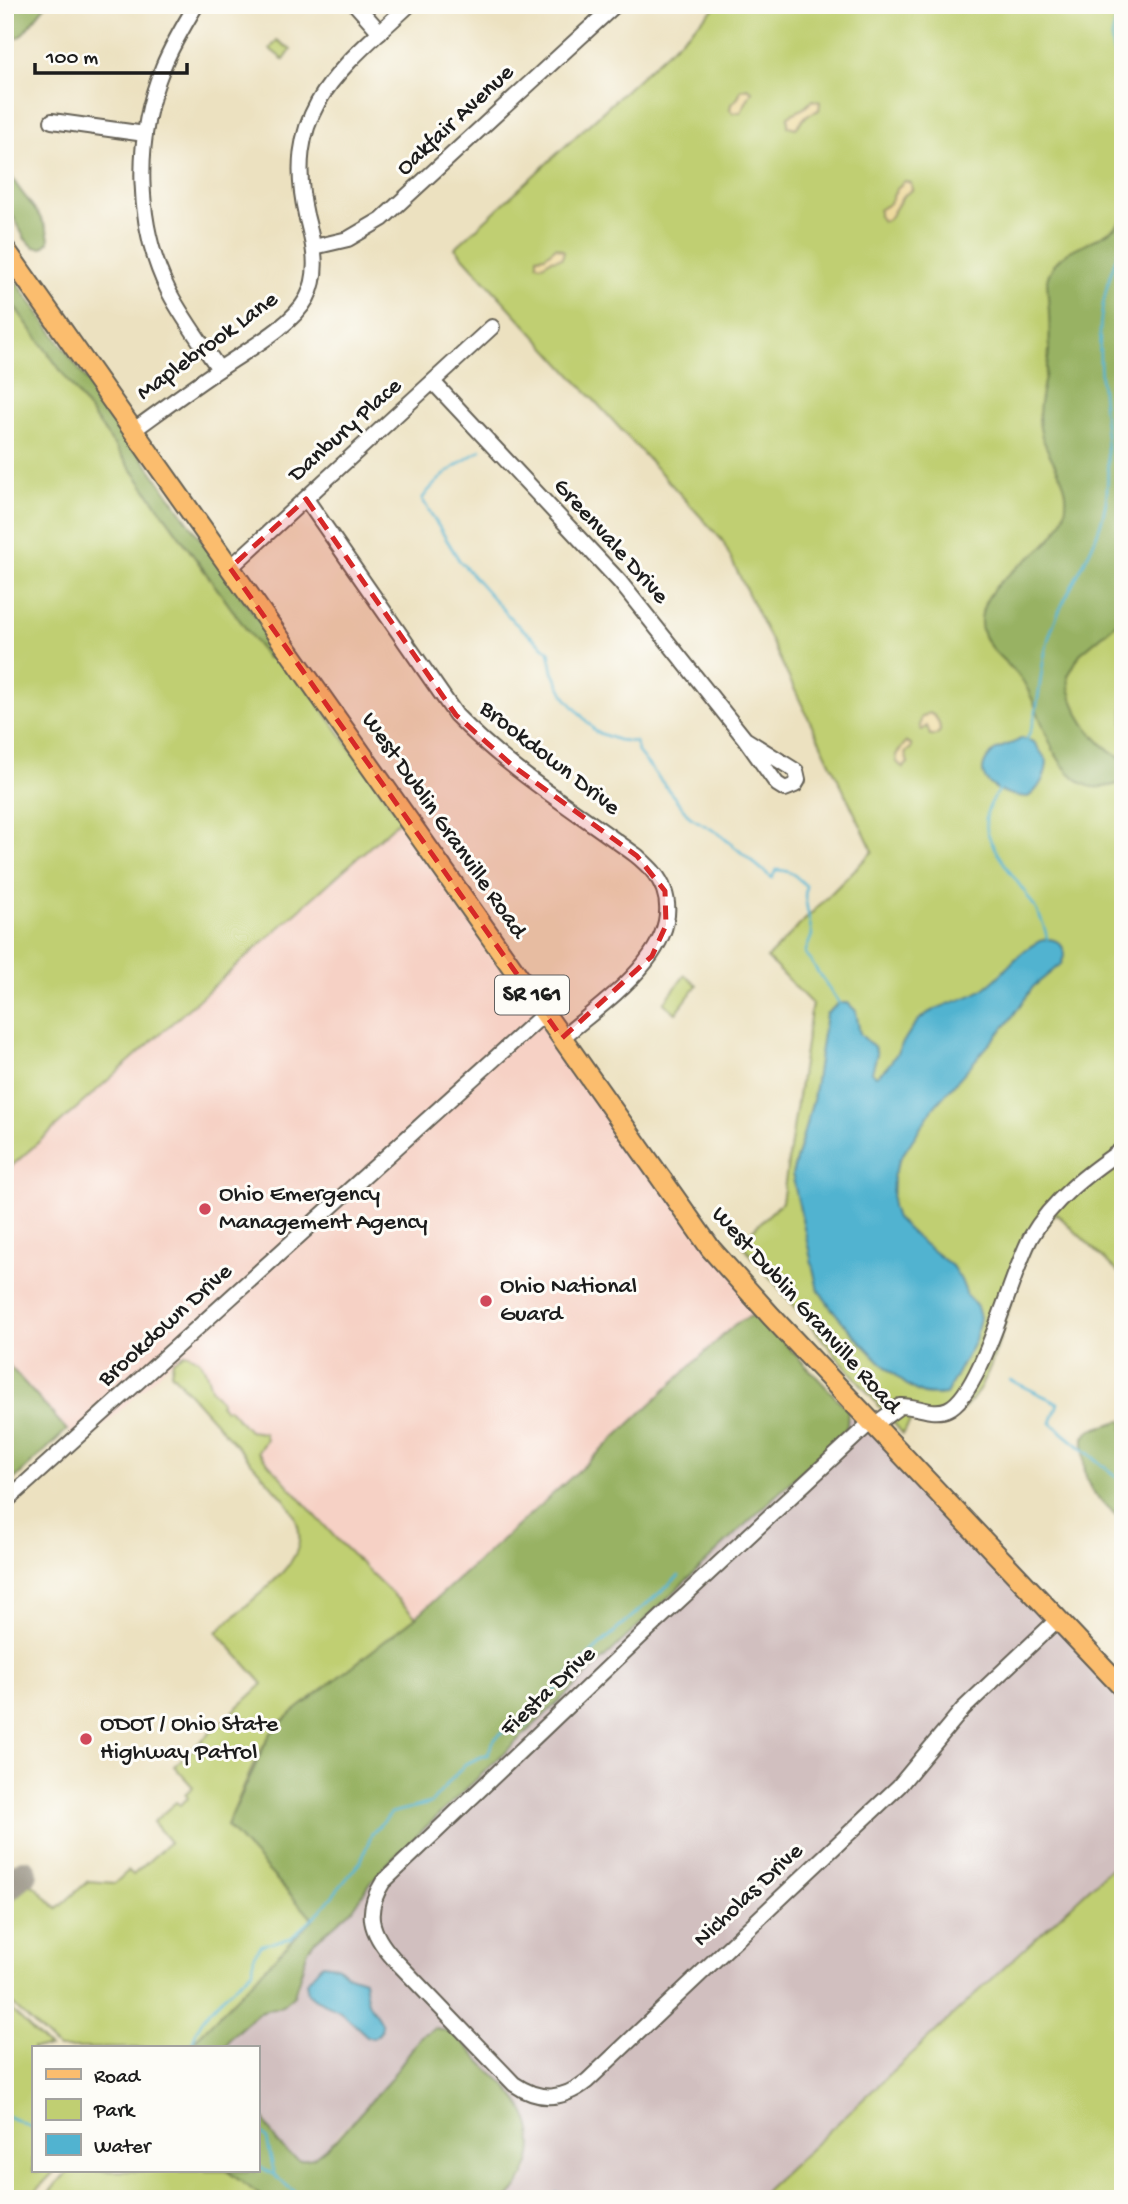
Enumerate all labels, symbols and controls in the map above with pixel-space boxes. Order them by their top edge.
scale bar [35,32,187,76]
text: 100 m [45,47,98,72]
street label: Oakfair Avenue [391,59,521,183]
street label: Maplebrook Lane [132,286,285,408]
street label: Danbury Place [282,372,409,491]
street label: Greenvale Drive [546,473,675,611]
street label: Brookdown Drive [472,694,626,823]
street label: West Dublin Granville Road [354,707,533,946]
road number: SR 161 [495,976,569,1014]
place label: Ohio Emergency Management Agency [219,1181,428,1238]
marker: Ohio Emergency Management Agency [197,1201,213,1217]
street label: West Dublin Granville Road [704,1201,907,1422]
street label: Brookdown Drive [92,1258,240,1395]
place label: Ohio National Guard [500,1273,637,1330]
marker: Ohio National Guard [478,1293,494,1309]
street label: Fiesta Drive [495,1640,603,1744]
place label: ODOT / Ohio State Highway Patrol [100,1711,279,1768]
marker: ODOT / Ohio State Highway Patrol [78,1731,94,1747]
street label: Nicholas Drive [688,1837,810,1954]
legend [32,2046,259,2172]
text: Road [94,2066,142,2091]
text: Park [93,2100,137,2125]
text: Water [94,2136,152,2161]

